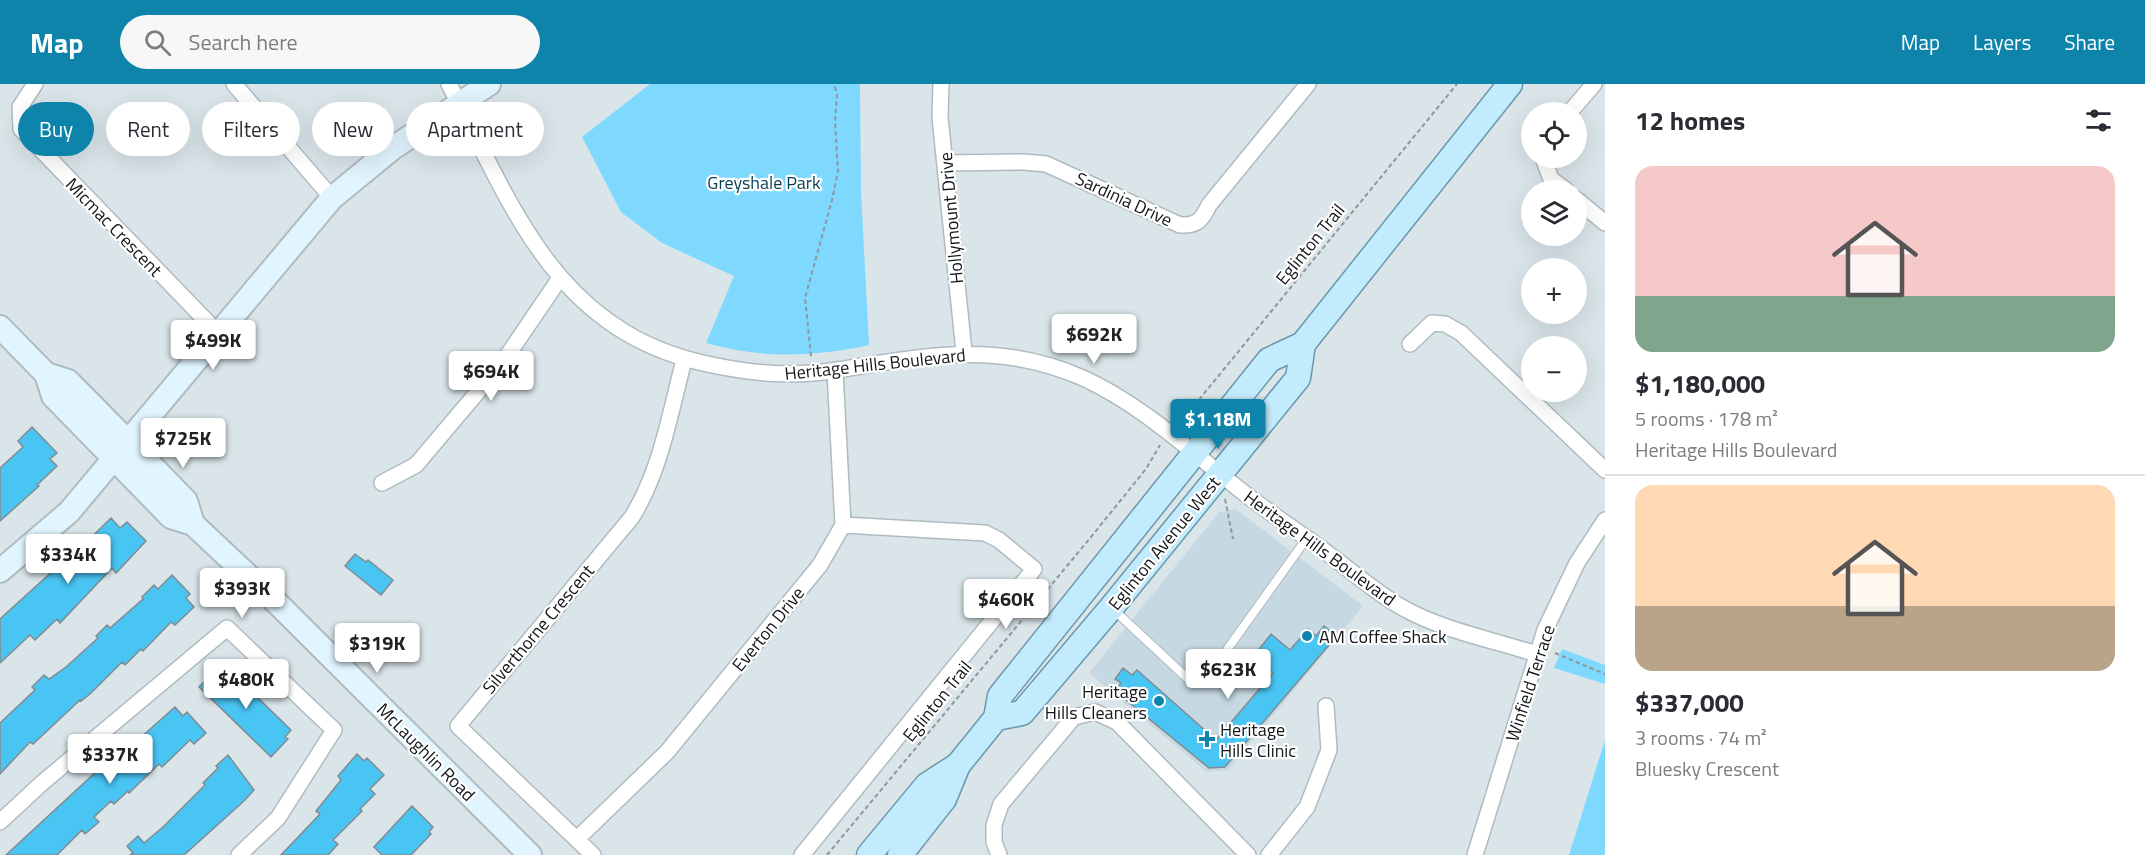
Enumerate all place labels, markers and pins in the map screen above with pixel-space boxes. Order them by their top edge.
pin: $692K [1052,314,1136,365]
pin: $499K [171,320,255,371]
pin: $694K [449,351,533,402]
pin: $1.18M [1169,399,1267,450]
pin: $725K [141,418,225,469]
pin: $334K [26,534,110,585]
pin: $393K [200,568,284,619]
pin: $460K [964,579,1048,630]
pin: $319K [335,623,419,674]
place label: AM Coffee Shack [1319,623,1447,650]
marker: AM Coffee Shack [1300,629,1314,643]
pin: $623K [1186,649,1270,700]
pin: $480K [204,659,288,710]
place label: Heritage Hills Cleaners [1045,678,1147,726]
marker: Heritage Hills Cleaners [1152,694,1166,708]
place label: Heritage Hills Clinic [1220,716,1296,764]
marker: Heritage Hills Clinic [1198,730,1216,748]
pin: $337K [68,734,152,785]

